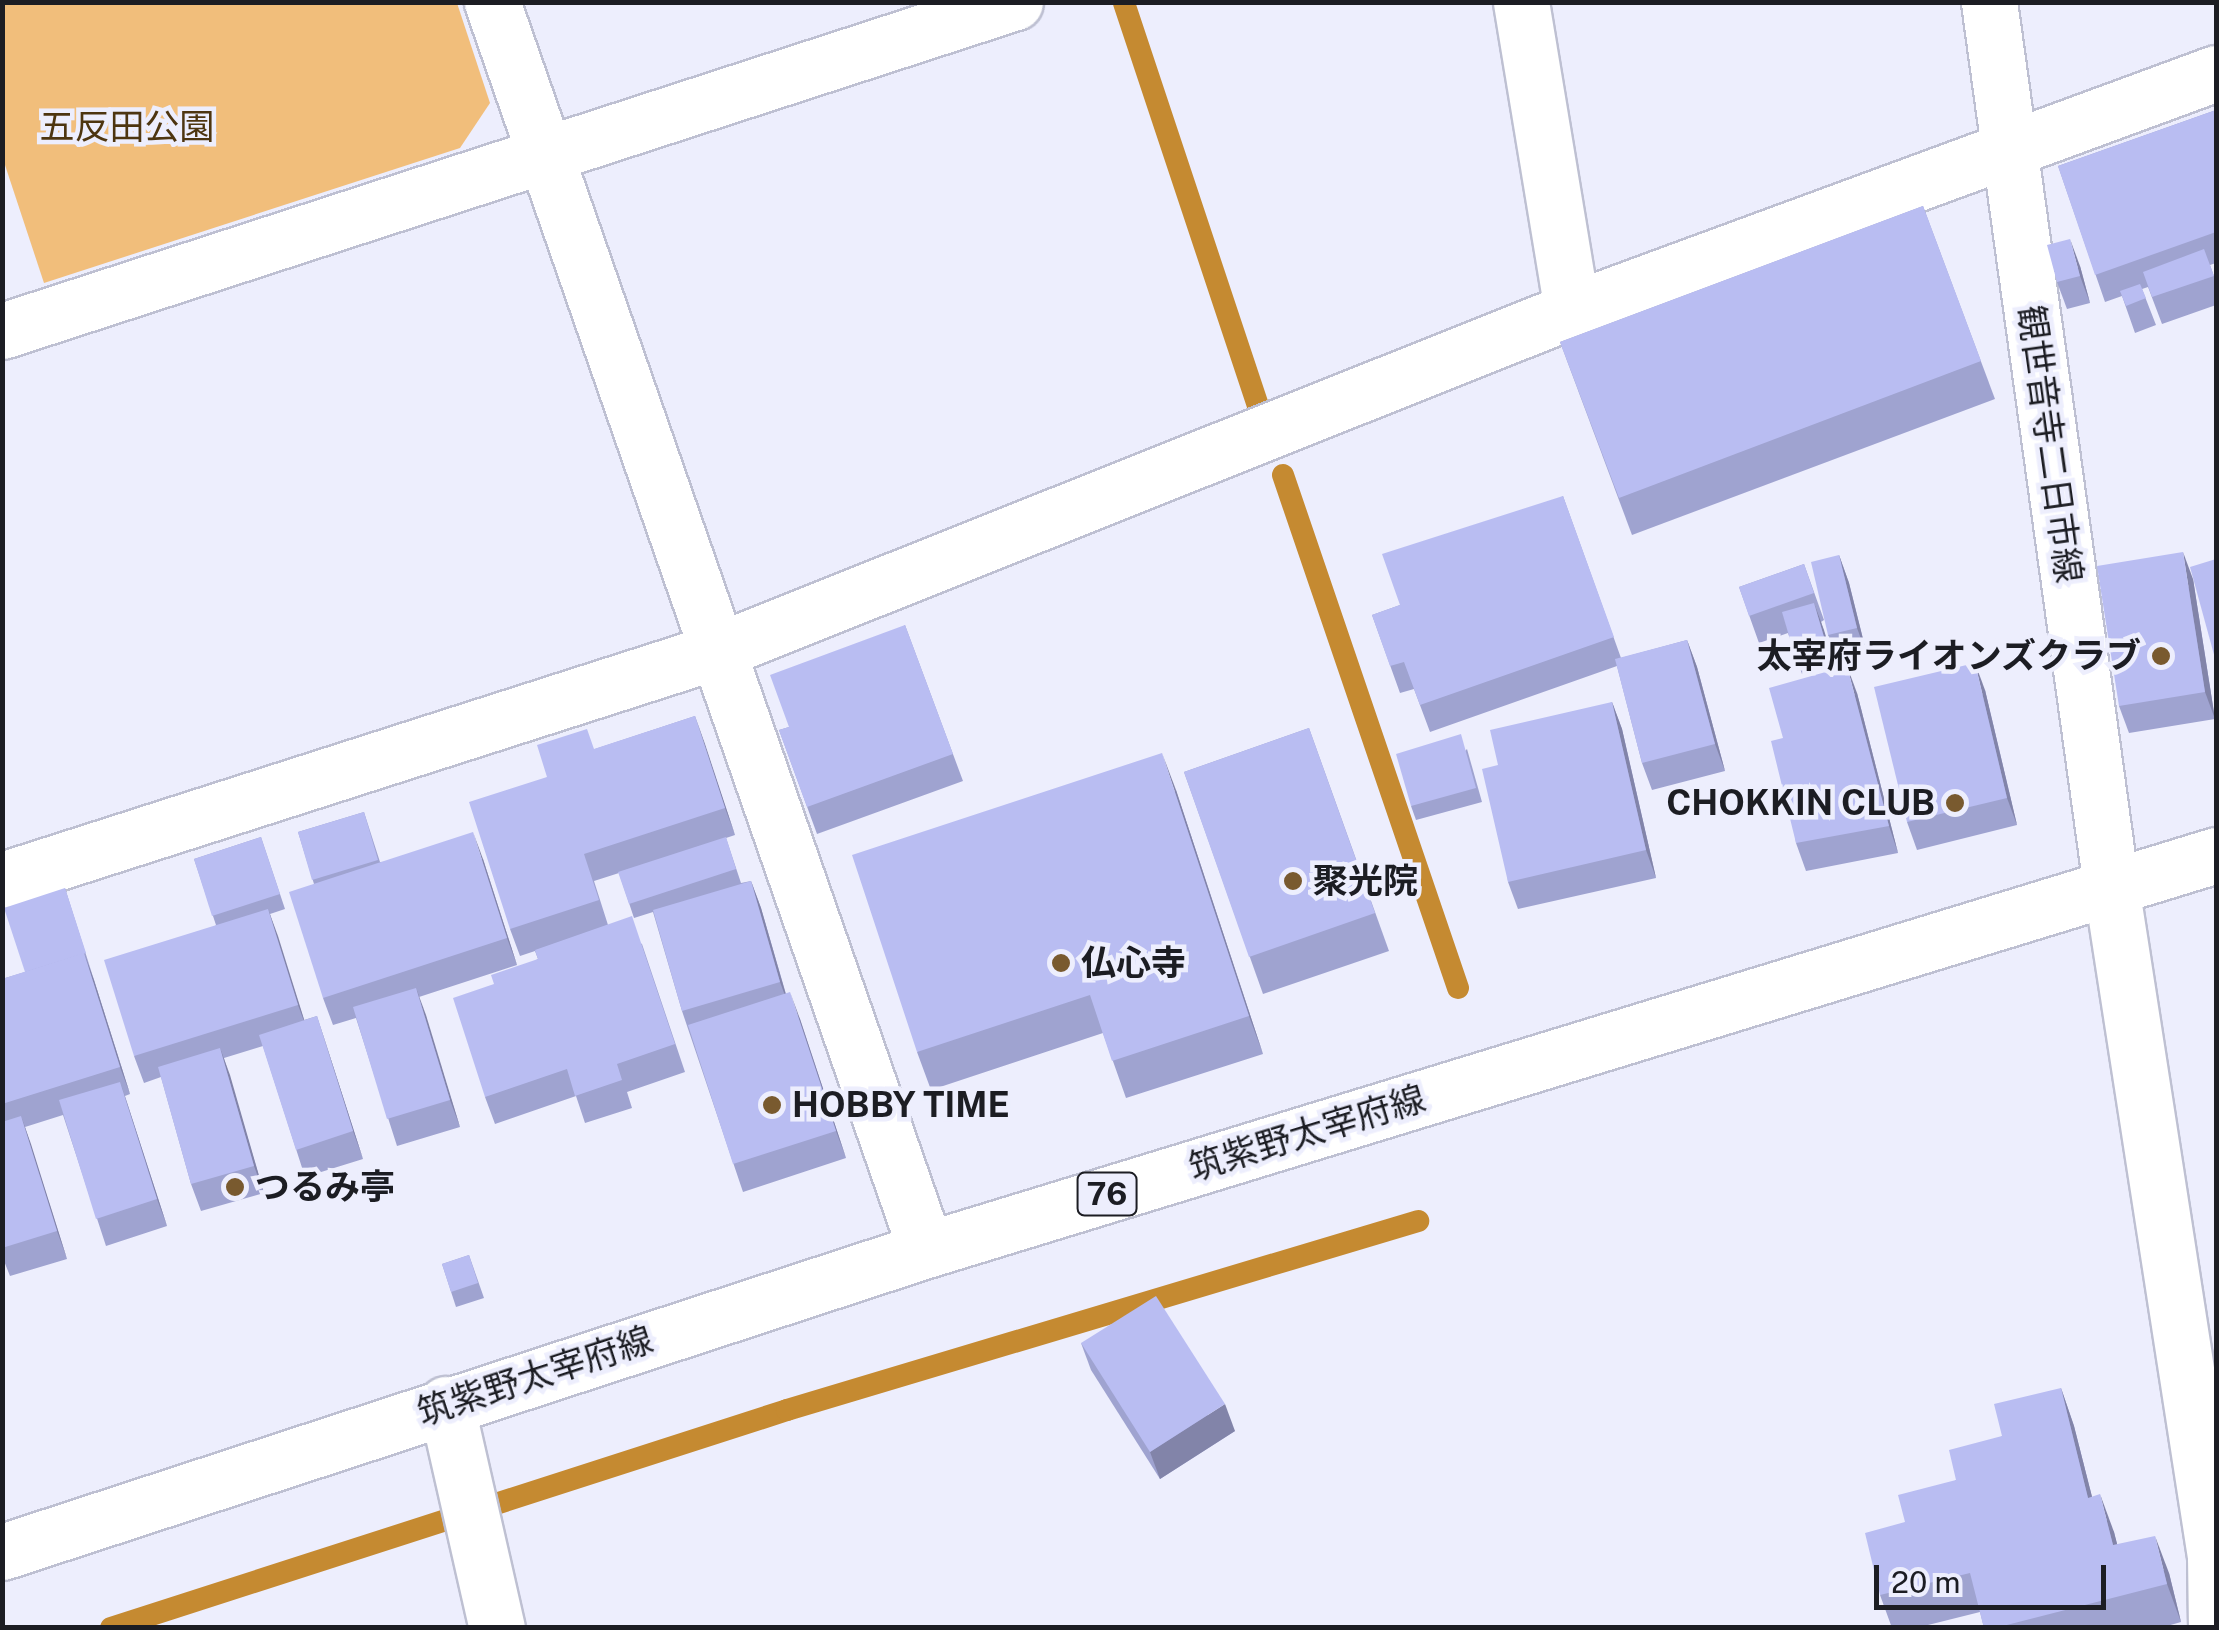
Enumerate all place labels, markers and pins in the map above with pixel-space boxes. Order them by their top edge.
place label: 太宰府ライオンズクラブ [1756,635,2141,677]
marker: 太宰府ライオンズクラブ [2150,645,2172,667]
place label: CHOKKIN CLUB [1666,782,1935,824]
marker: CHOKKIN CLUB [1944,792,1966,814]
place label: 聚光院 [1313,860,1418,902]
marker: 聚光院 [1282,870,1304,892]
place label: 仏心寺 [1081,942,1186,984]
marker: 仏心寺 [1050,952,1072,974]
place label: HOBBY TIME [792,1084,1010,1126]
marker: HOBBY TIME [761,1094,783,1116]
place label: つるみ亭 [255,1166,395,1208]
marker: つるみ亭 [224,1176,246,1198]

